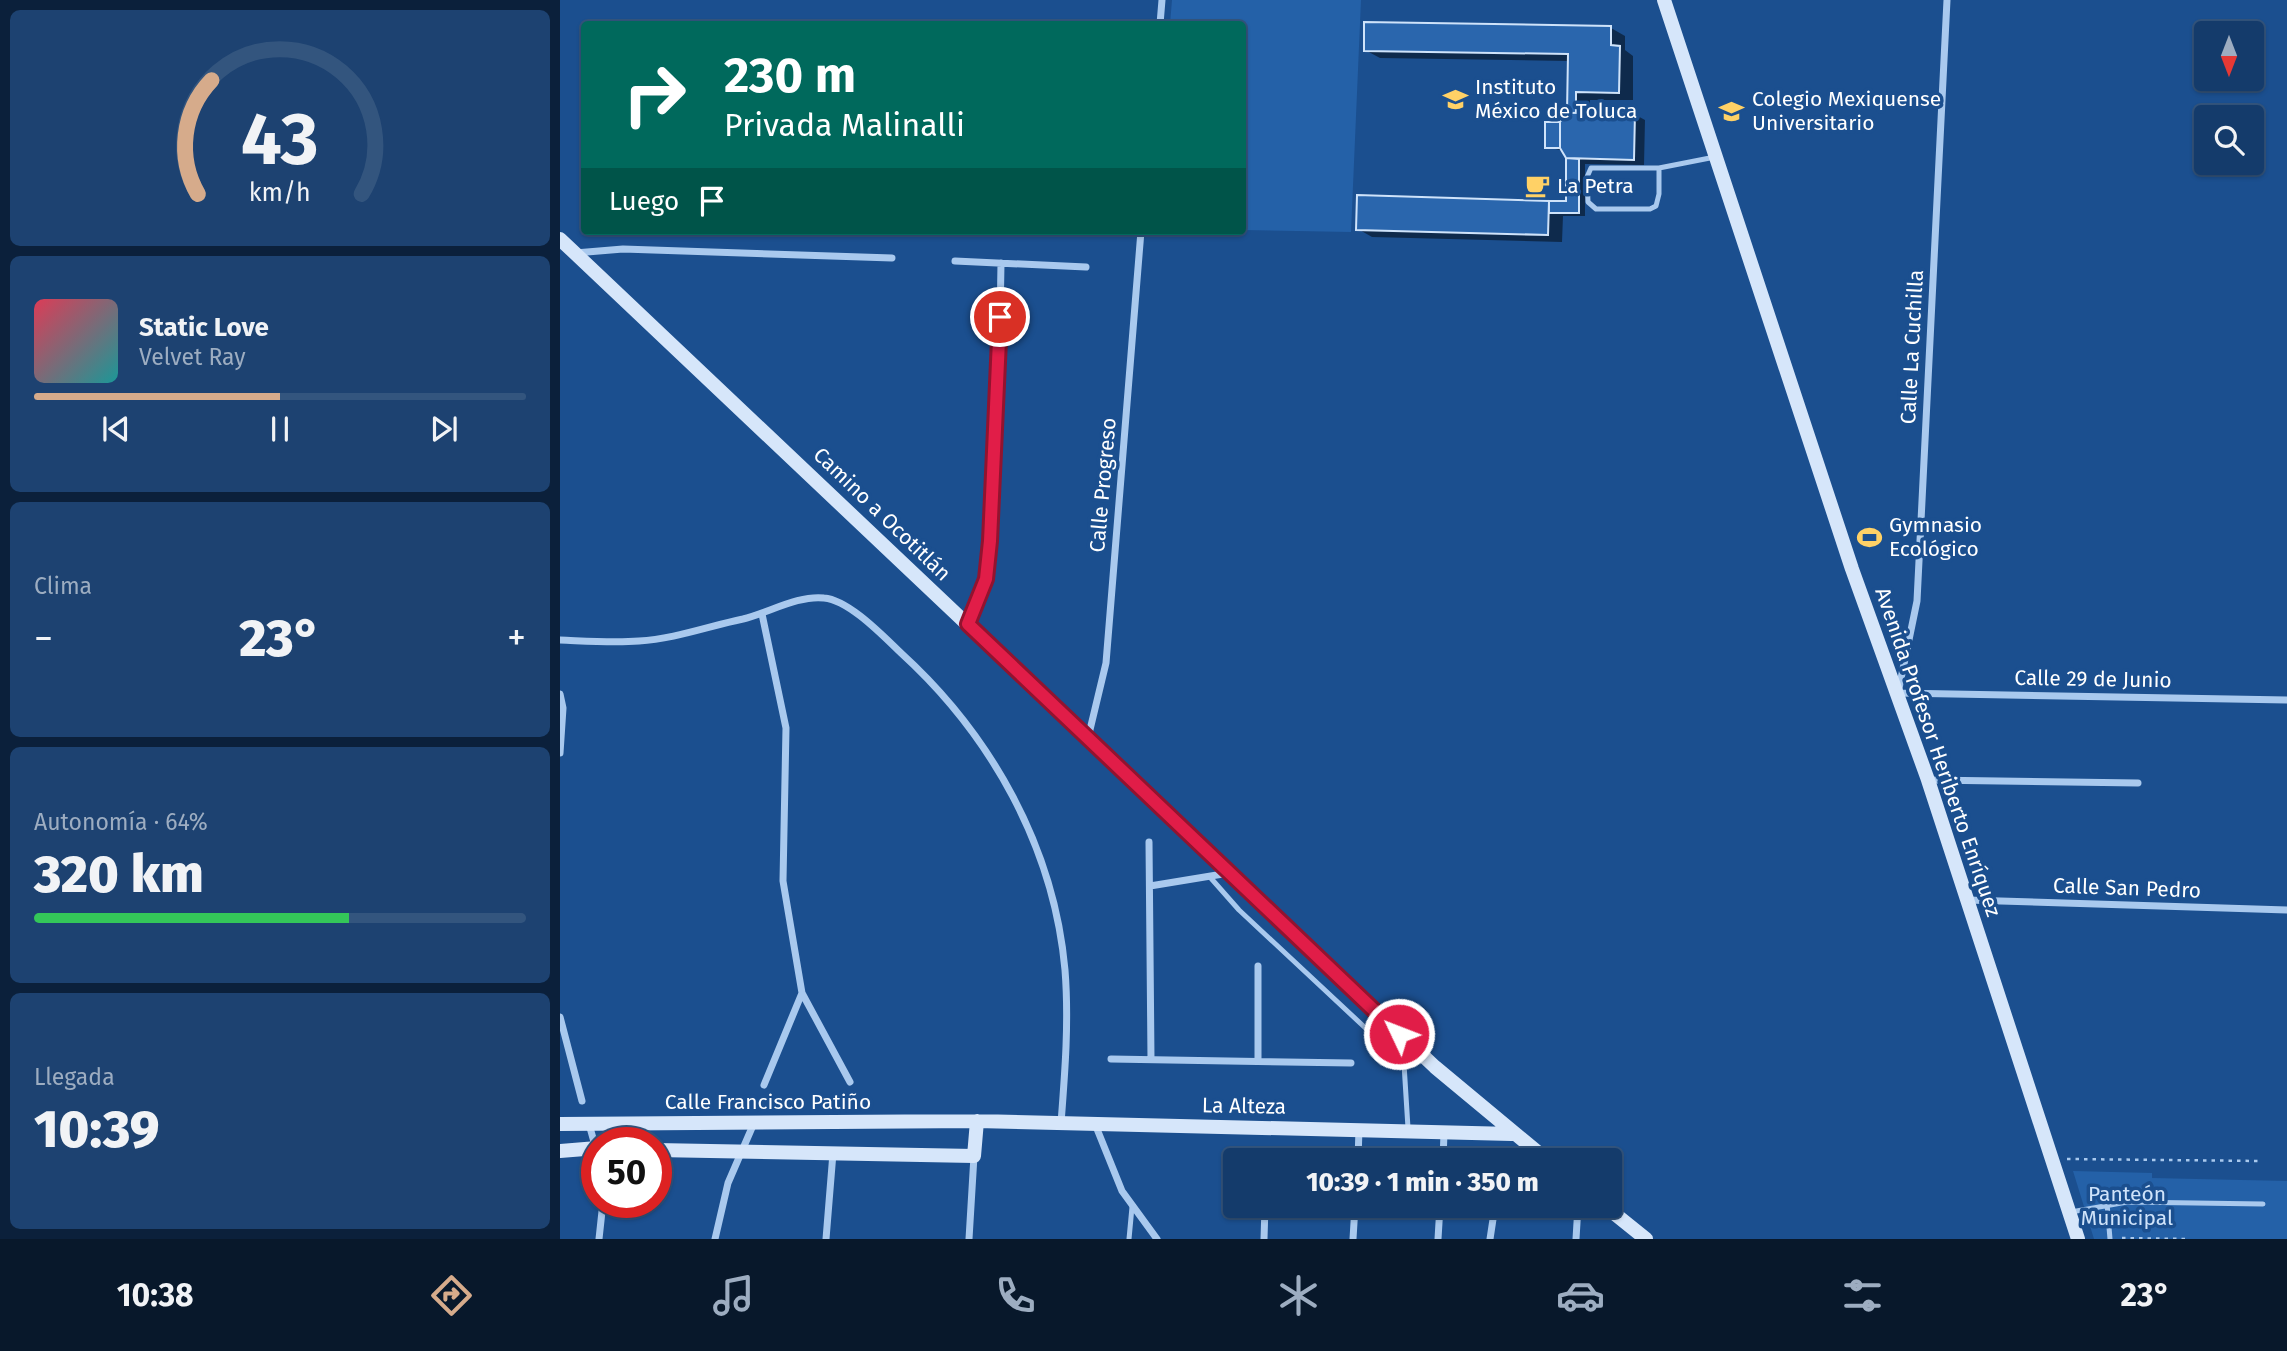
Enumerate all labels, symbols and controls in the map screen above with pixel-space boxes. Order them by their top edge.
north arrow [2194,21,2264,91]
map controls [2194,21,2264,175]
text: 230 m [724,46,856,105]
icon: right [609,49,700,140]
place label: Instituto México de Toluca [1475,74,1637,124]
school or university icon: Instituto México de Toluca [1441,85,1469,113]
place label: Colegio Mexiquense Universitario [1752,86,1941,136]
text: 43 [241,96,319,183]
school or university icon: Colegio Mexiquense Universitario [1718,97,1746,125]
button: search [2194,105,2264,175]
text: Privada Malinalli [724,106,965,144]
cafe icon: La Petra [1523,172,1551,200]
place label: La Petra [1557,173,1634,199]
text: km/h [249,178,311,208]
icon: arrive [693,182,731,220]
text: Luego [609,186,679,217]
street label: Calle La Cuchilla [1895,269,1929,425]
pin [970,287,1030,347]
icon: arrive [981,298,1019,336]
text: Static Love [139,312,269,343]
text: Velvet Ray [139,343,246,371]
icon: previous [97,410,135,448]
icon: pause [261,410,299,448]
icon: next [425,410,463,448]
street label: Calle Progreso [1084,416,1122,554]
street label: Camino a Ocotitlán [808,442,956,586]
place label: Gymnasio Ecológico [1889,512,1982,562]
sports icon: Gymnasio Ecológico [1855,523,1883,551]
text: Clima [34,572,92,600]
street label: Avenida Profesor Heriberto Enríquez [1869,584,2007,920]
text: 23° [239,607,321,670]
text: − [34,615,53,661]
text: + [507,615,526,661]
street label: Calle 29 de Junio [2014,665,2172,693]
text: Autonomía · 64% [34,808,208,836]
text: 320 km [34,843,204,906]
street label: Calle San Pedro [2053,872,2201,904]
position arrow [1362,997,1436,1071]
text: Llegada [34,1063,115,1091]
street label: Calle Francisco Patiño [665,1089,871,1115]
street label: La Alteza [1202,1092,1286,1120]
text: 10:39 [34,1098,159,1161]
speed limit sign: 50 [581,1127,672,1218]
text: 10:39 · 1 min · 350 m [1306,1167,1539,1198]
park label: Panteón Municipal [2081,1181,2173,1231]
icon: directions [427,1271,476,1320]
icon: music [709,1271,758,1320]
icon: phone [991,1271,1040,1320]
icon: climate [1274,1271,1323,1320]
icon: car [1556,1271,1605,1320]
icon: filters [1838,1271,1887,1320]
text: 10:38 [117,1276,194,1314]
text: 23° [2121,1276,2170,1314]

